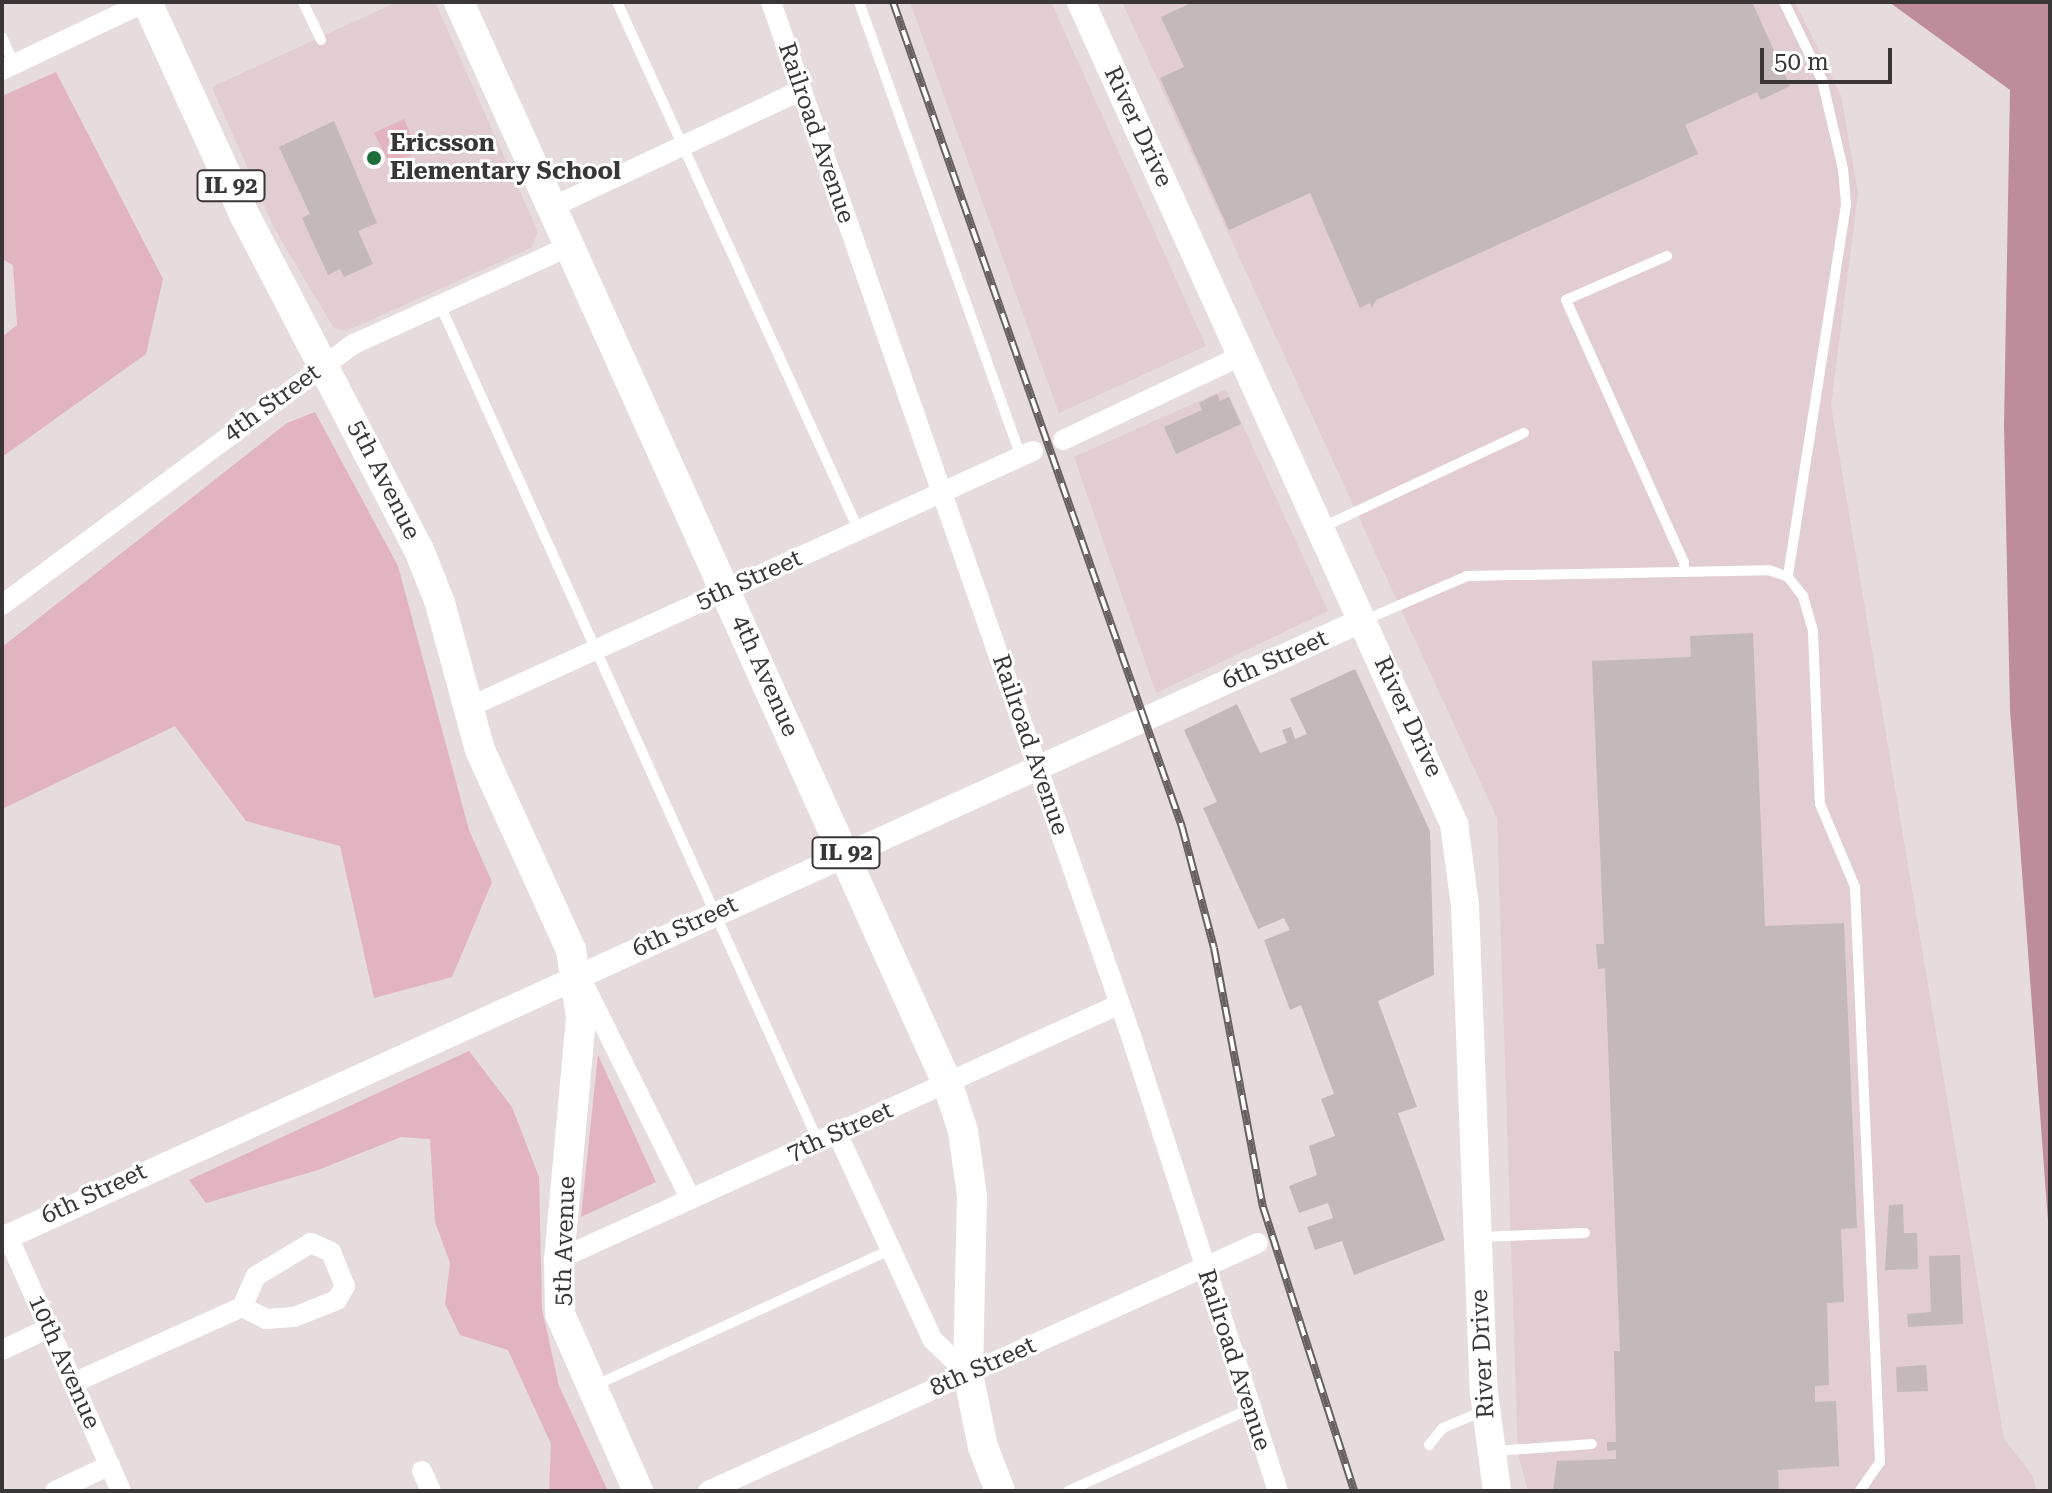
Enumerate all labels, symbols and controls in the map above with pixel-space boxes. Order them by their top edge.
scale bar [1764,32,1896,82]
street label: Railroad Avenue [772,39,860,227]
text: 50 m [1774,48,1829,76]
street label: River Drive [1098,62,1178,192]
place label: Ericsson Elementary School [390,130,621,186]
marker: Ericsson Elementary School [365,149,383,167]
road number: IL 92 [195,168,267,204]
street label: 4th Street [218,358,326,448]
street label: 5th Avenue [342,416,426,544]
street label: 5th Street [692,544,806,616]
street label: 4th Avenue [725,611,805,741]
street label: 6th Street [1218,624,1332,696]
street label: Railroad Avenue [986,651,1074,839]
street label: River Drive [1368,652,1448,782]
road number: IL 92 [810,835,882,871]
street label: 6th Street [628,890,742,964]
street label: 7th Street [783,1096,897,1168]
street label: 6th Street [37,1157,151,1231]
street label: 5th Avenue [548,1176,582,1306]
street label: Railroad Avenue [1191,1266,1277,1454]
street label: River Drive [1465,1289,1501,1419]
street label: 10th Avenue [22,1291,106,1433]
street label: 8th Street [926,1331,1040,1403]

